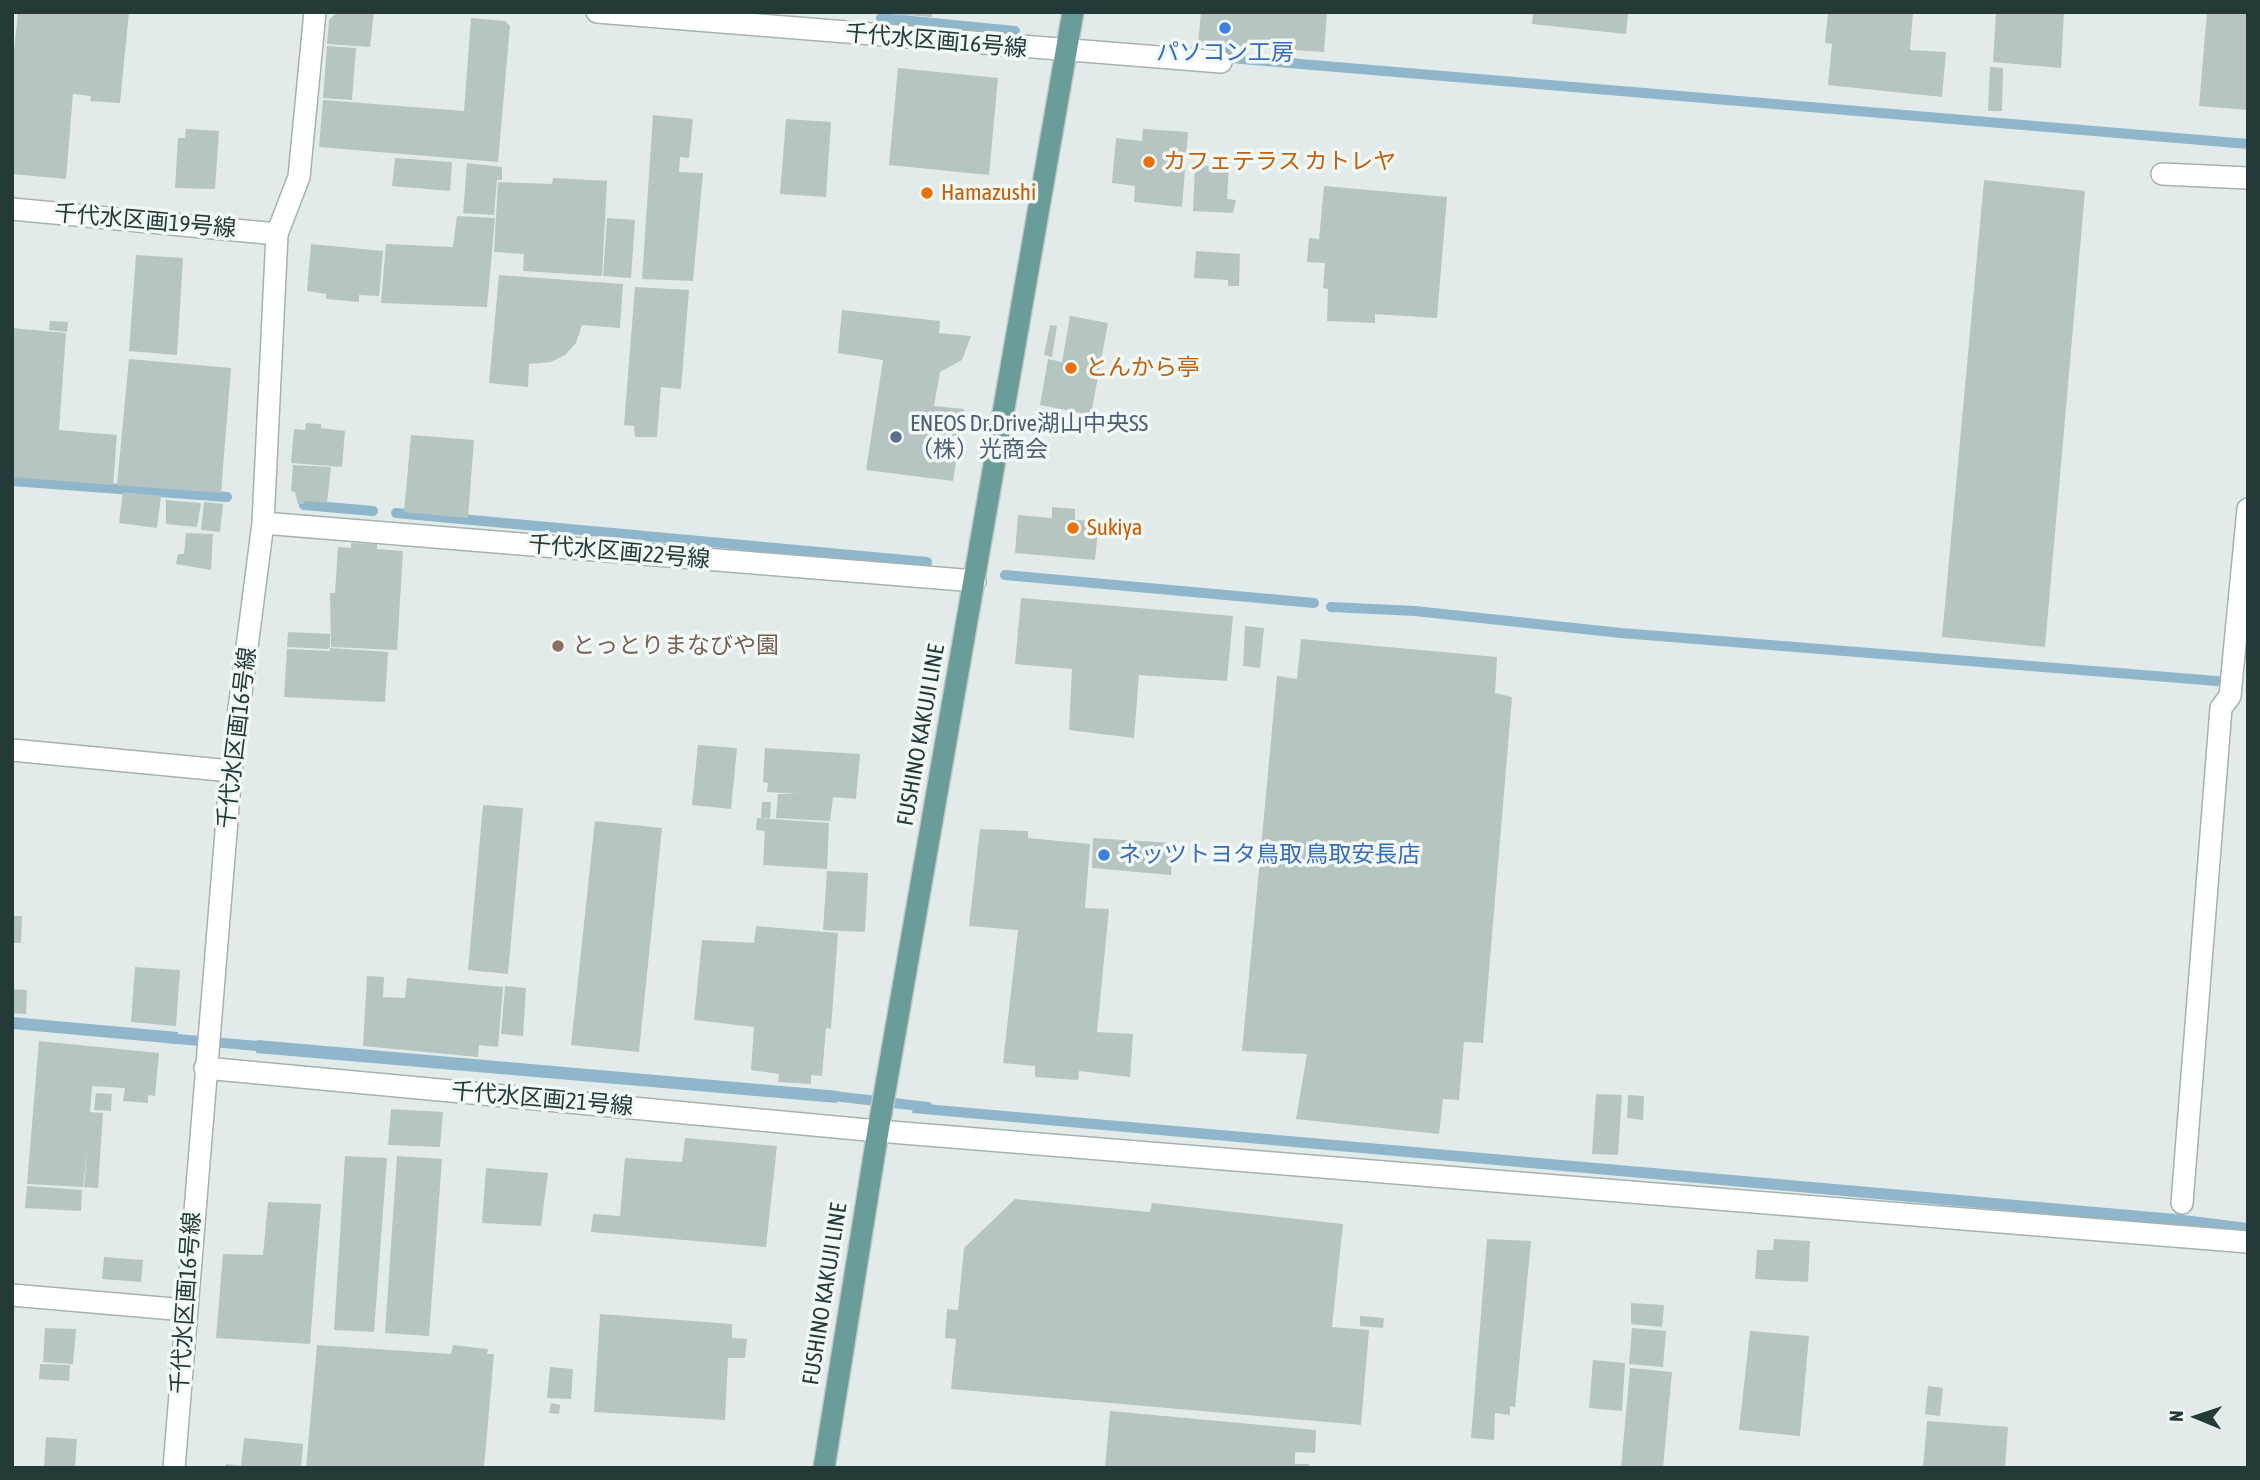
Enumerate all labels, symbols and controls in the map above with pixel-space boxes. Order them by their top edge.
street label: 千代水区画16号線 [844,19,1028,63]
marker: パソコン工房 [1217,20,1233,36]
place label: パソコン工房 [1156,39,1294,67]
place label: カフェテラス カトレヤ [1163,148,1396,176]
marker: カフェテラス カトレヤ [1141,154,1157,170]
place label: Hamazushi [941,179,1036,207]
marker: Hamazushi [919,185,935,201]
street label: 千代水区画19号線 [53,199,237,243]
place label: とんから亭 [1085,354,1200,382]
marker: とんから亭 [1063,360,1079,376]
place label: ENEOS Dr.Drive湖山中央SS （株）光商会 [910,410,1148,464]
marker: ENEOS Dr.Drive湖山中央SS （株）光商会 [888,429,904,445]
place label: Sukiya [1087,514,1142,542]
marker: Sukiya [1065,520,1081,536]
street label: 千代水区画22号線 [527,530,711,574]
place label: とっとりまなびや園 [572,632,779,660]
marker: とっとりまなびや園 [550,638,566,654]
street label: FUSHINO KAKUJI LINE [891,642,951,828]
street label: 千代水区画16号線 [212,646,262,830]
place label: ネッツトヨタ鳥取 鳥取安長店 [1118,841,1420,869]
marker: ネッツトヨタ鳥取 鳥取安長店 [1096,847,1112,863]
street label: 千代水区画21号線 [450,1077,634,1121]
street label: FUSHINO KAKUJI LINE [797,1201,853,1387]
street label: 千代水区画16号線 [166,1211,206,1395]
north arrow [2162,1382,2232,1452]
text: N [2165,1410,2187,1422]

